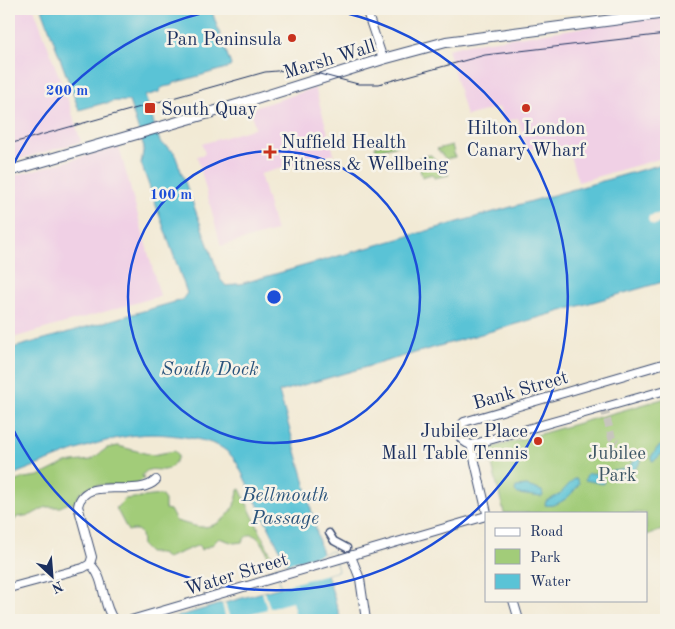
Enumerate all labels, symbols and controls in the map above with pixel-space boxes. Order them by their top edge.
place label: Pan Peninsula [166,31,283,50]
marker: Pan Peninsula [286,32,298,44]
street label: Marsh Wall [281,37,378,83]
text: 200 m [46,84,88,99]
marker: South Quay [143,101,157,115]
place label: South Quay [161,101,257,120]
marker: Hilton London Canary Wharf [520,102,532,114]
place label: Hilton London Canary Wharf [466,120,586,161]
place label: Nuffield Health Fitness & Wellbeing [281,134,449,175]
marker: Nuffield Health Fitness & Wellbeing [263,145,277,159]
text: 100 m [150,188,192,203]
centre of rings [265,288,283,306]
water label: South Dock [161,360,259,380]
street label: Bank Street [471,369,571,414]
place label: Jubilee Place Mall Table Tennis [381,423,528,464]
marker: Jubilee Place Mall Table Tennis [532,435,544,447]
park label: Jubilee Park [588,445,646,486]
water label: Bellmouth Passage [240,486,329,529]
legend [485,512,648,602]
text: Road [530,525,564,540]
street label: Water Street [183,551,291,600]
text: Park [530,551,561,566]
north arrow [28,552,78,602]
text: Water [530,575,571,590]
text: N [49,578,65,596]

